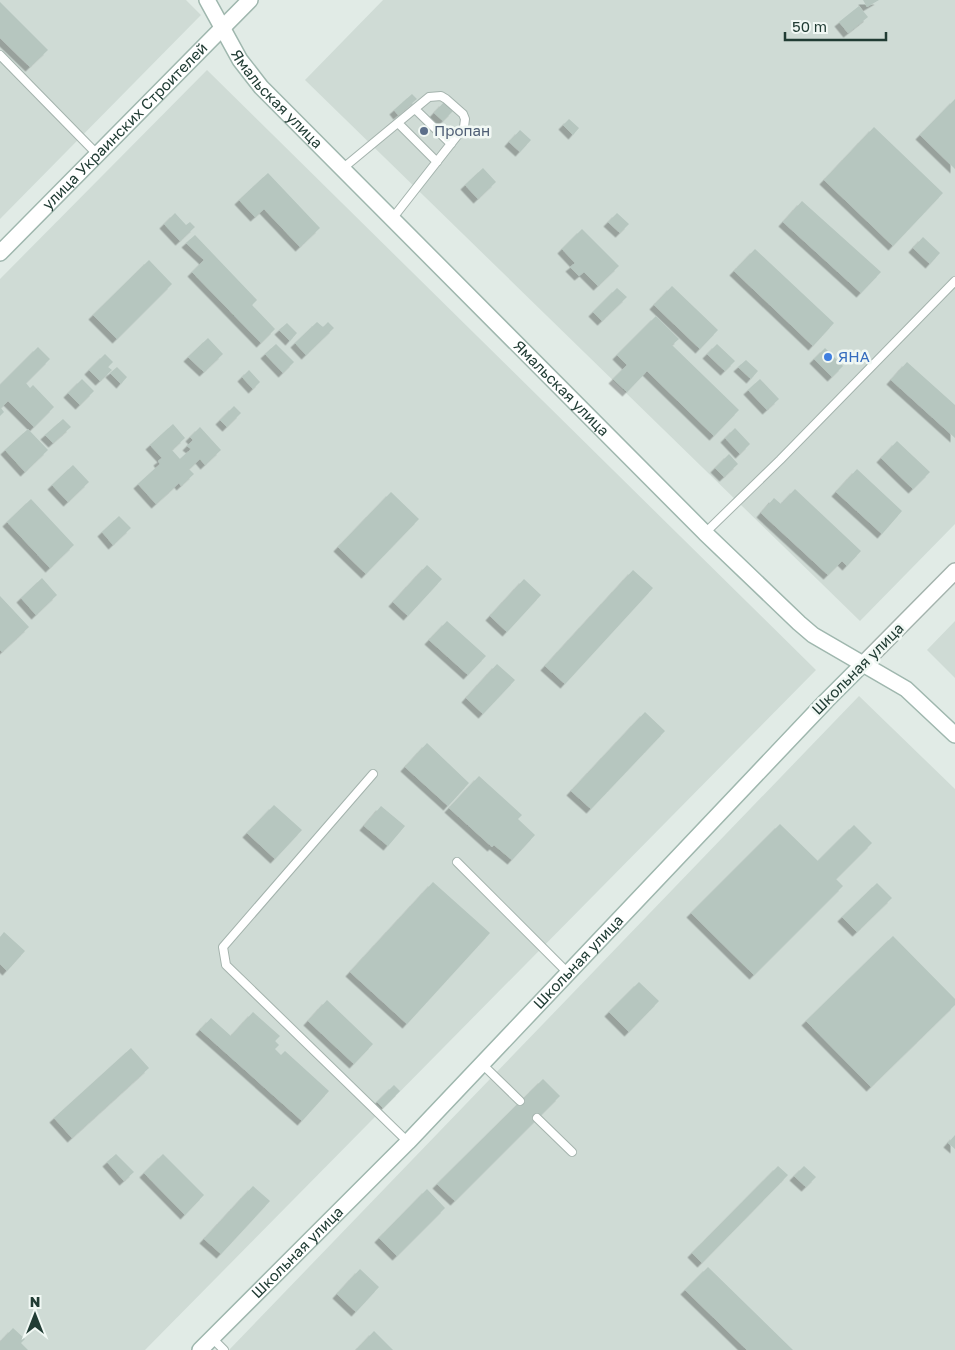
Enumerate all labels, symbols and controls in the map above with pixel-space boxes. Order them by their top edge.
scale bar [785,10,886,42]
text: 50 m [792,17,827,35]
street label: улица Украинских Строителей [38,39,211,213]
street label: Ямальская улица [228,46,327,152]
place label: Пропан [434,121,490,139]
marker: Пропан [418,125,430,137]
street label: Ямальская улица [510,336,613,439]
place label: ЯНА [838,347,870,365]
marker: ЯНА [822,351,834,363]
street label: Школьная улица [808,619,907,718]
street label: Школьная улица [529,911,626,1012]
street label: Школьная улица [247,1202,347,1301]
north arrow [10,1290,60,1340]
text: N [30,1293,40,1310]

